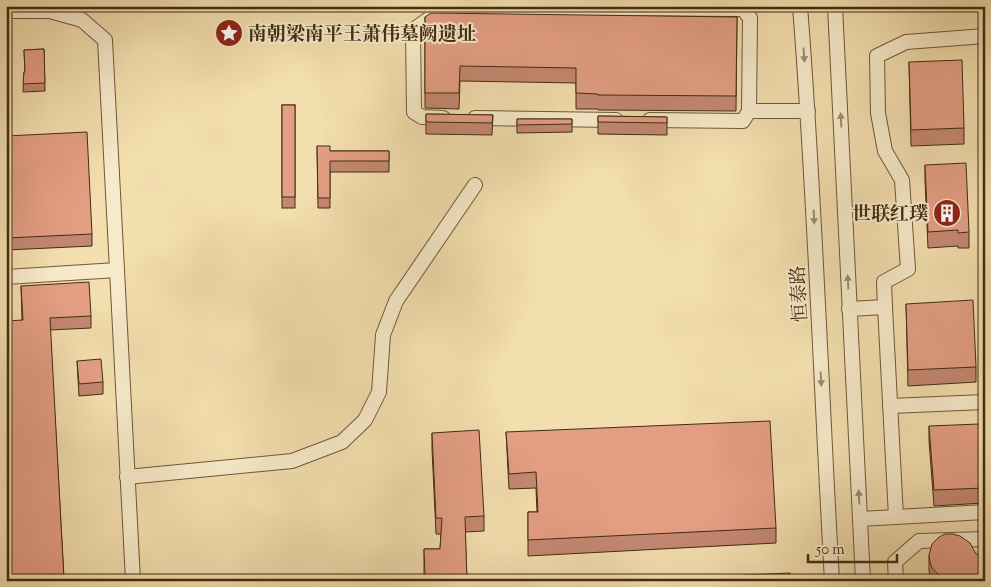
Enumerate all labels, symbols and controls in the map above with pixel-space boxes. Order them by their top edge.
place icon: 南朝梁南平王萧伟墓阙遗址 [214,18,244,48]
place label: 南朝梁南平王萧伟墓阙遗址 [248,22,476,49]
one-way arrow [800,47,808,63]
one-way arrow [836,112,844,128]
building icon: 世联红璞 [932,198,962,228]
place label: 世联红璞 [852,202,928,229]
one-way arrow [810,209,818,225]
street label: 恒泰路 [786,265,815,323]
one-way arrow [843,274,851,290]
one-way arrow [817,372,825,388]
one-way arrow [854,489,862,505]
scale bar [808,532,897,564]
text: 50 m [815,540,845,561]

